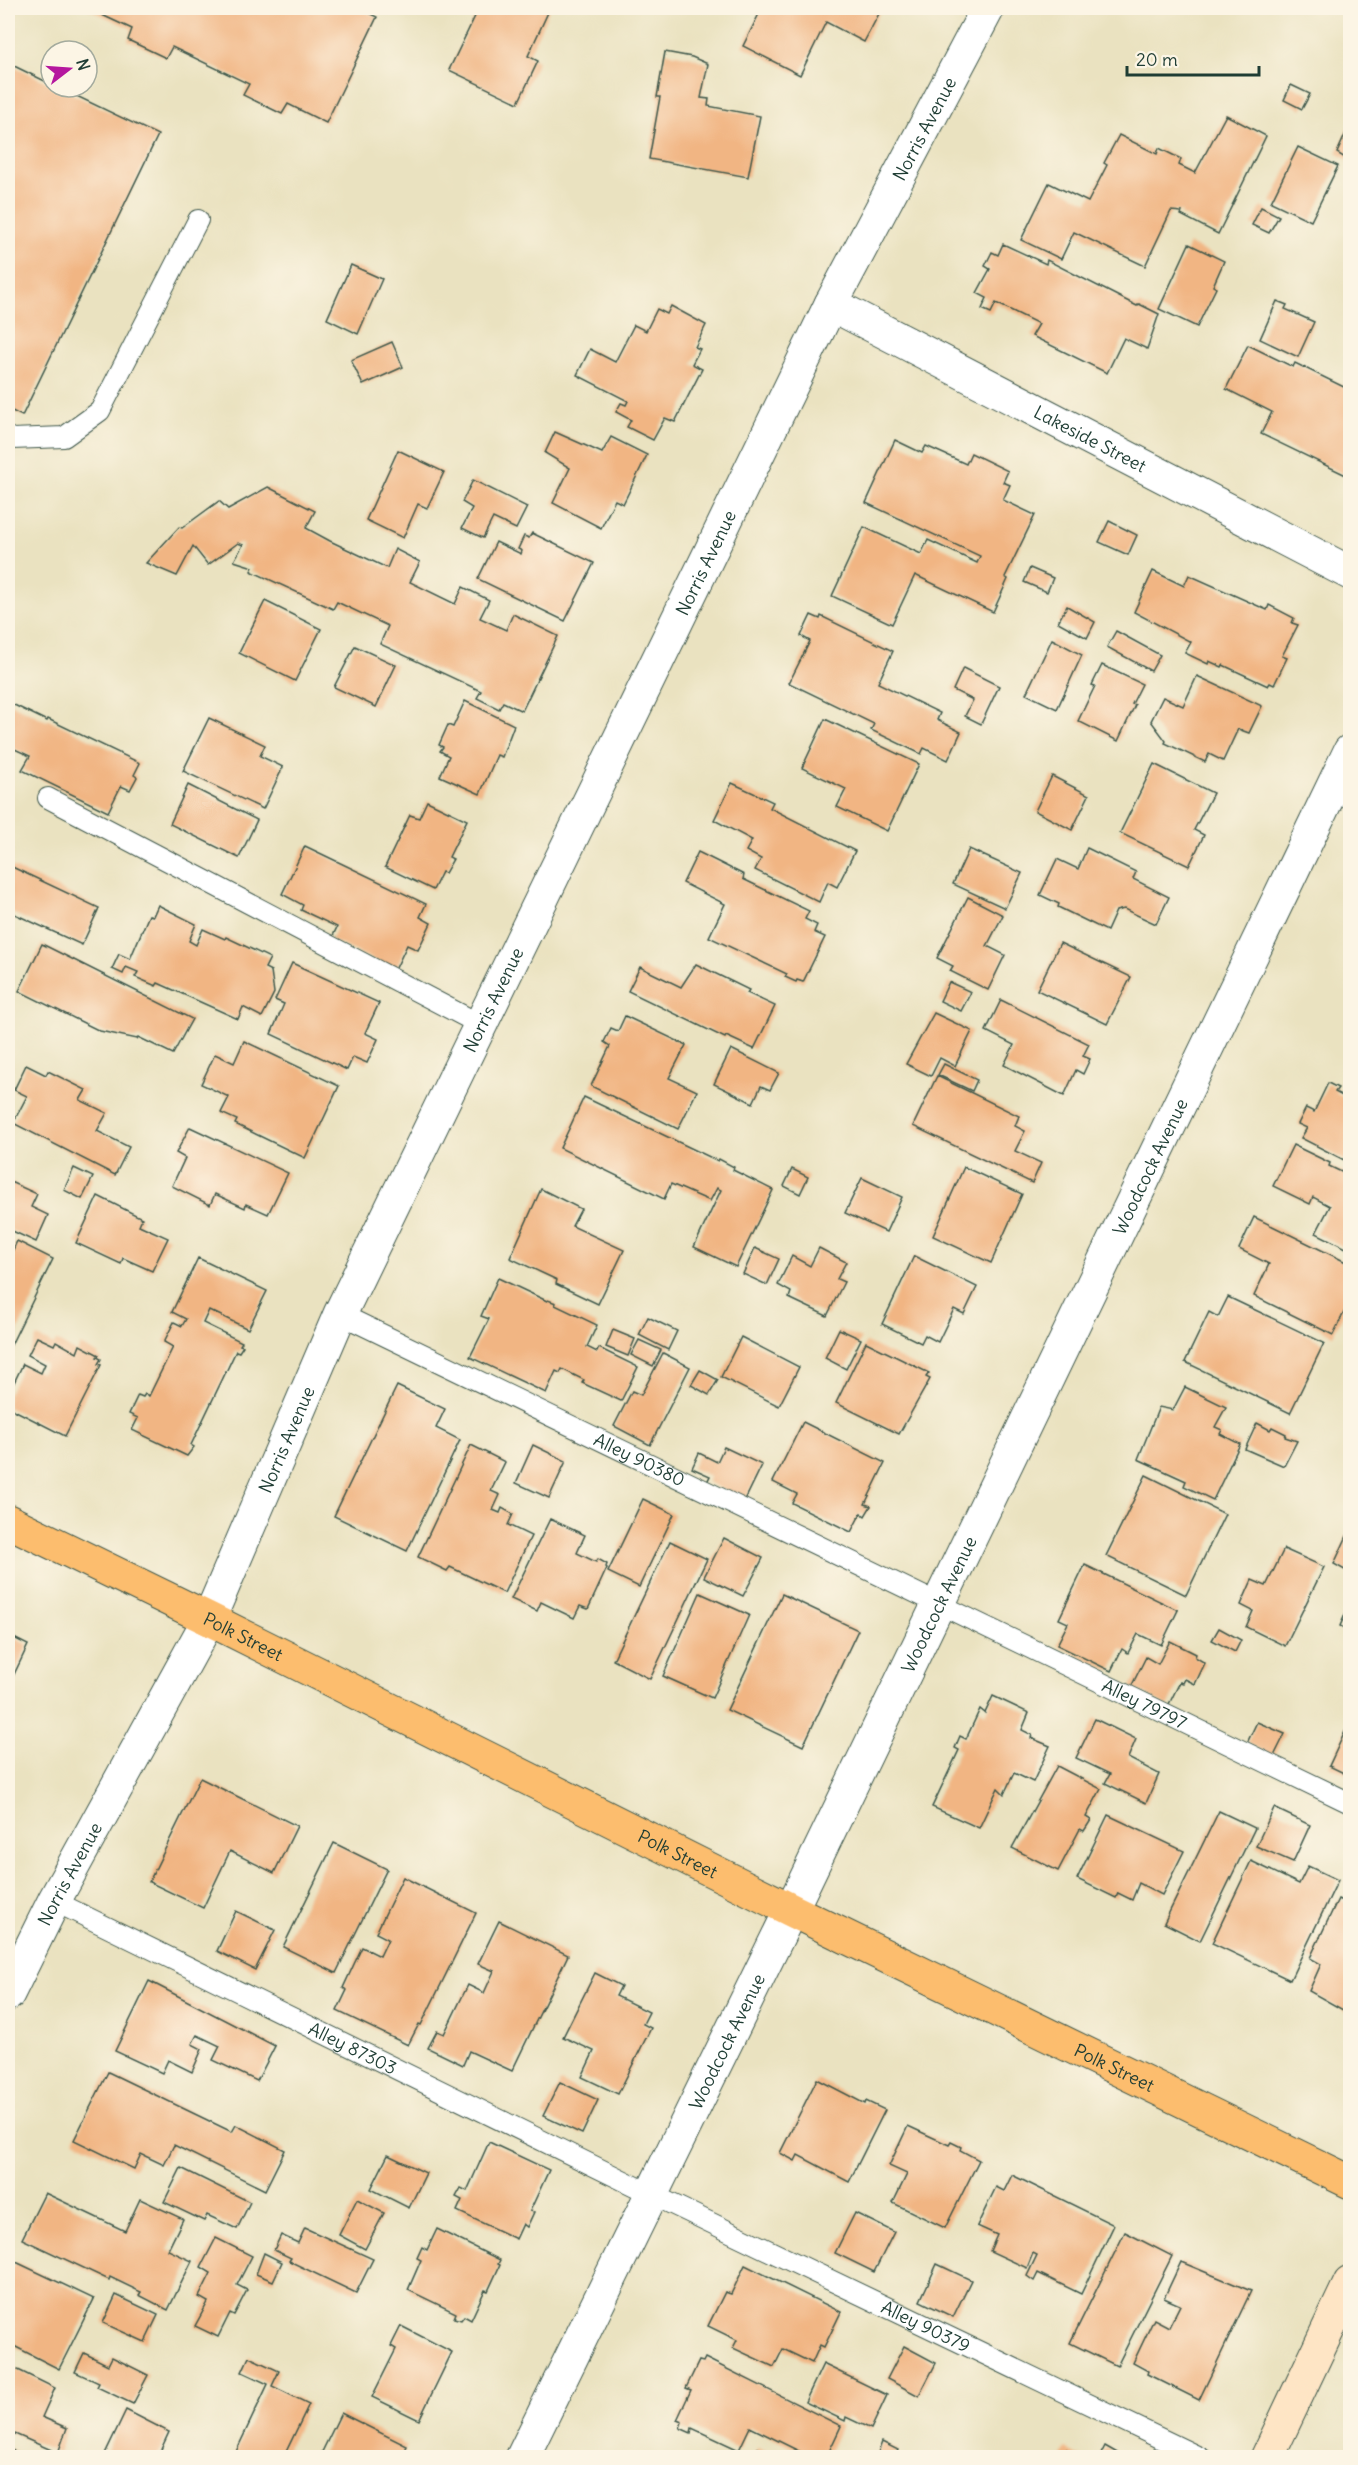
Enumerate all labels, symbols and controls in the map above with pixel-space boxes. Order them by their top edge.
north arrow [39,39,99,99]
scale bar [1127,39,1259,77]
text: 20 m [1136,48,1178,71]
text: N [72,56,95,73]
street label: Norris Avenue [887,73,961,184]
street label: Lakeside Street [1030,400,1150,477]
street label: Norris Avenue [670,506,741,619]
street label: Norris Avenue [458,943,528,1056]
street label: Woodcock Avenue [1107,1094,1192,1238]
street label: Norris Avenue [253,1382,319,1496]
street label: Alley 90380 [590,1427,689,1491]
street label: Woodcock Avenue [896,1532,981,1676]
street label: Polk Street [200,1607,287,1666]
street label: Alley 79797 [1099,1673,1191,1734]
street label: Norris Avenue [32,1818,107,1929]
street label: Polk Street [634,1824,722,1883]
street label: Woodcock Avenue [683,1970,770,2113]
street label: Alley 87303 [305,2016,401,2079]
street label: Polk Street [1071,2038,1158,2097]
street label: Alley 90379 [878,2295,974,2357]

